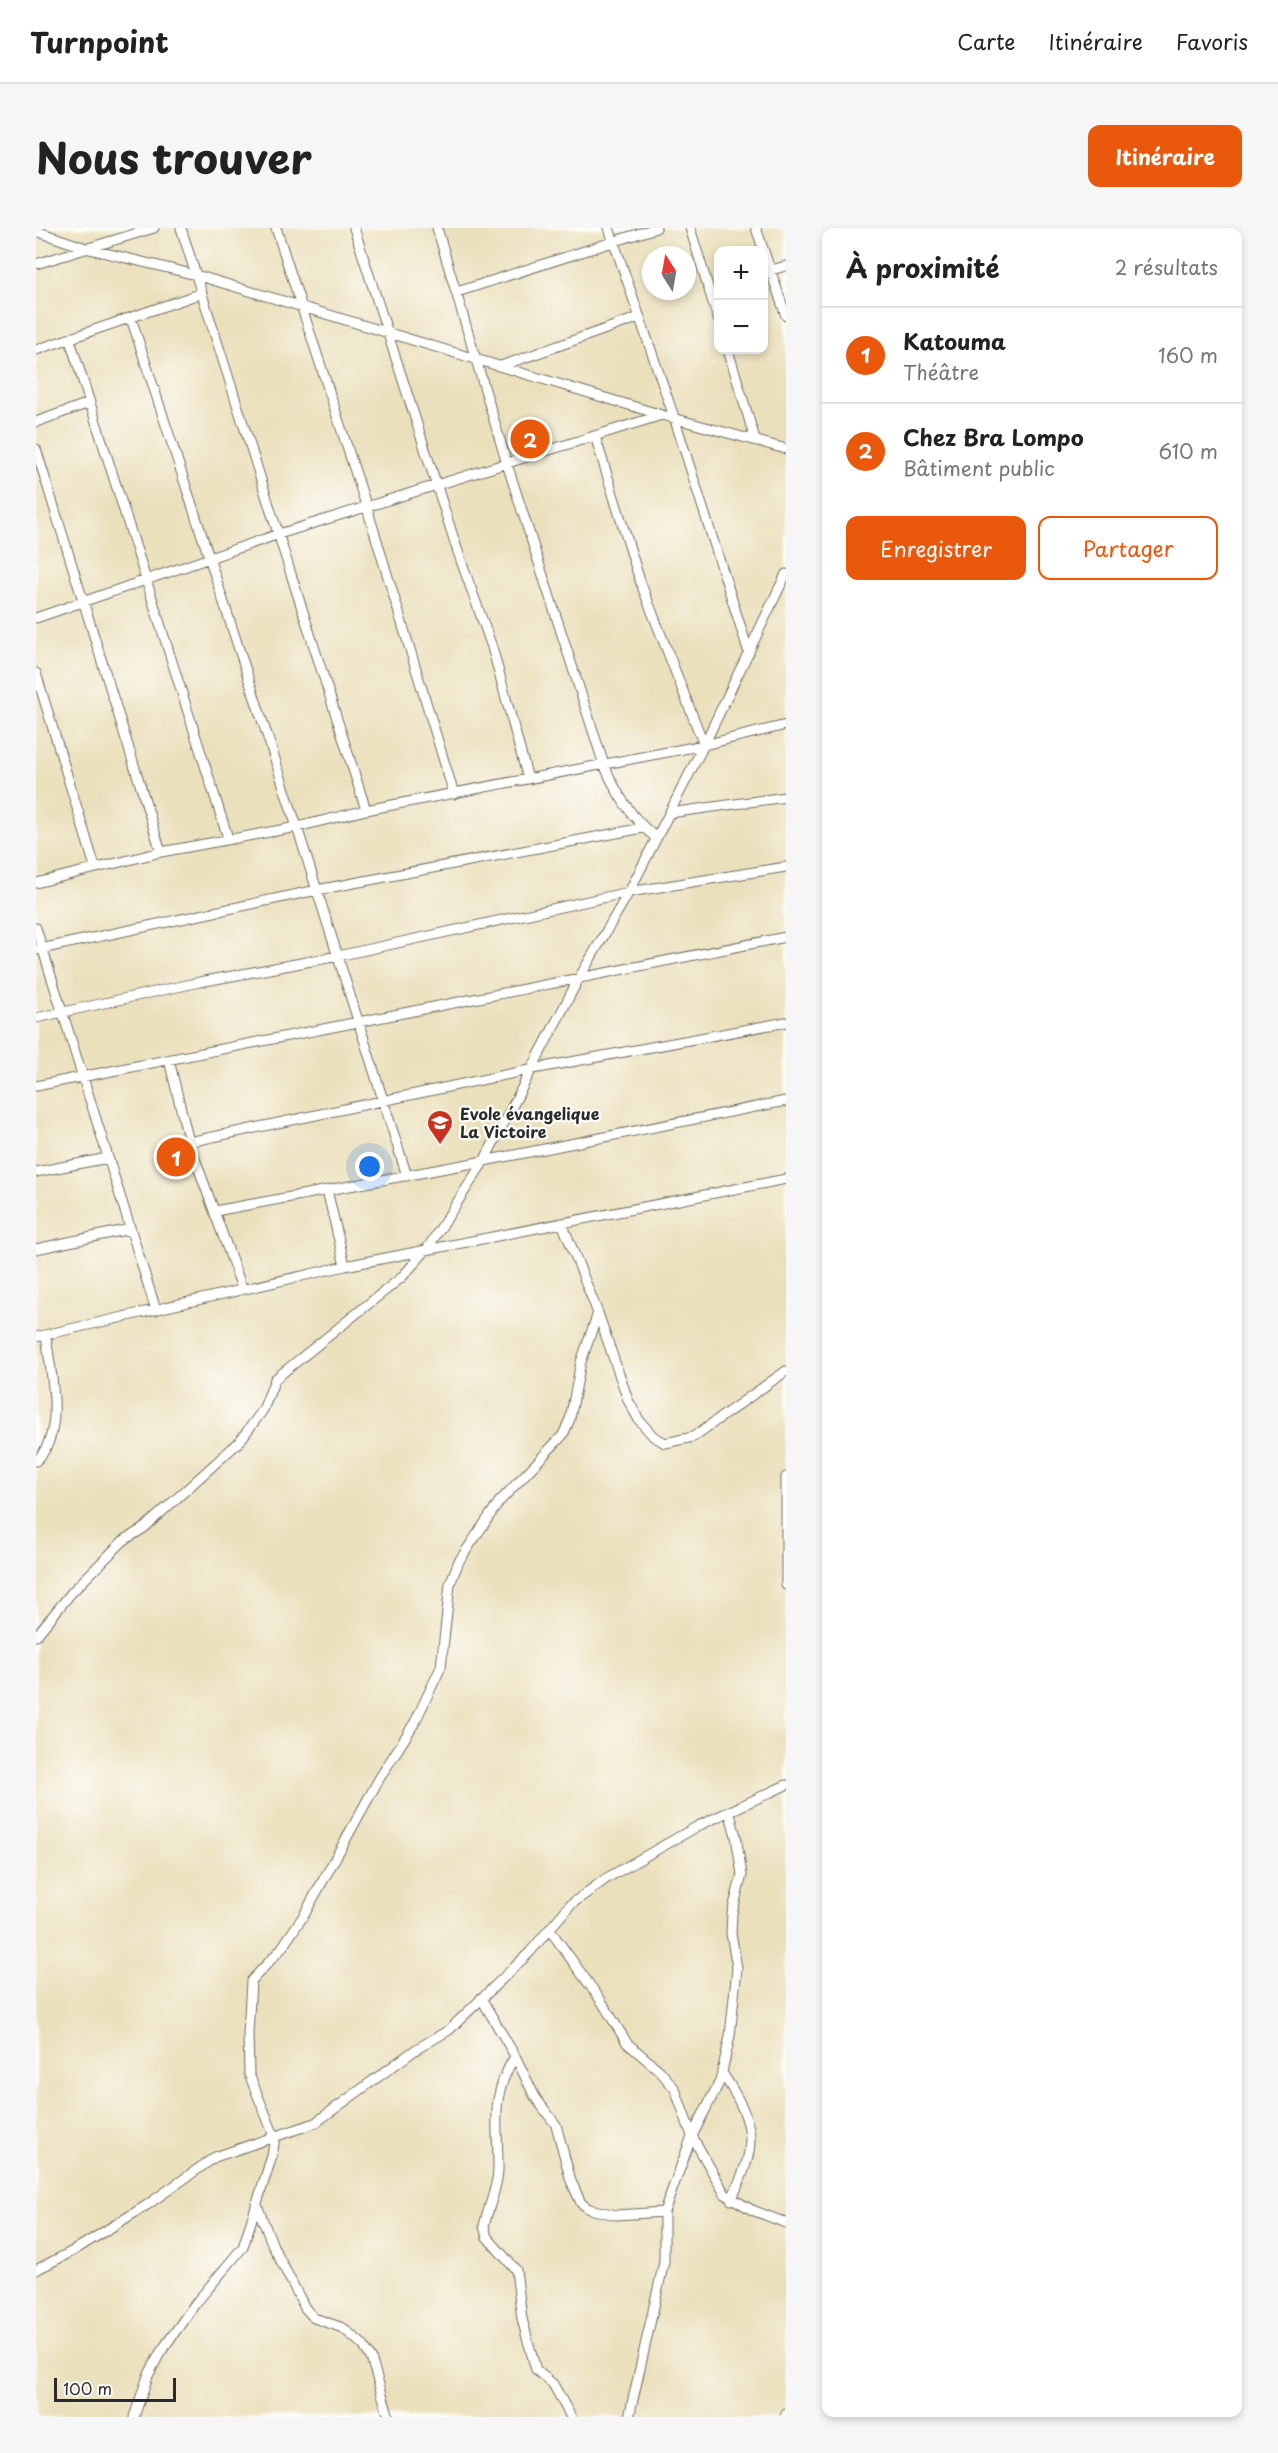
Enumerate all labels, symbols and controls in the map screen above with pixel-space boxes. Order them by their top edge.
text: Turnpoint [30,20,169,63]
text: Carte [957,25,1016,57]
text: Itinéraire [1049,25,1143,57]
text: Favoris [1176,25,1248,57]
text: Nous trouver [36,125,312,188]
button: Itinéraire [1088,125,1242,187]
north arrow [642,246,696,300]
map controls [714,246,768,354]
button: + [714,246,768,300]
text: À proximité [846,248,1000,287]
text: 2 résultats [1115,252,1218,282]
button: − [714,300,768,354]
text: Katouma [903,324,1006,357]
text: 1 [861,340,870,370]
text: 160 m [1158,340,1218,370]
text: Théâtre [903,357,979,387]
pin: 2 [510,416,550,462]
text: Chez Bra Lompo [903,420,1084,453]
text: 2 [858,436,873,466]
text: 610 m [1158,436,1218,466]
text: Bâtiment public [903,453,1055,483]
button: Enregistrer [846,516,1026,580]
button: Partager [1038,516,1218,580]
place label: Evole évangelique La Victoire [460,1101,600,1143]
school or university icon: Evole évangelique La Victoire [425,1108,455,1146]
pin: 1 [156,1134,196,1180]
your location [355,1152,384,1181]
scale bar [54,2375,176,2402]
text: 100 m [63,2376,112,2400]

